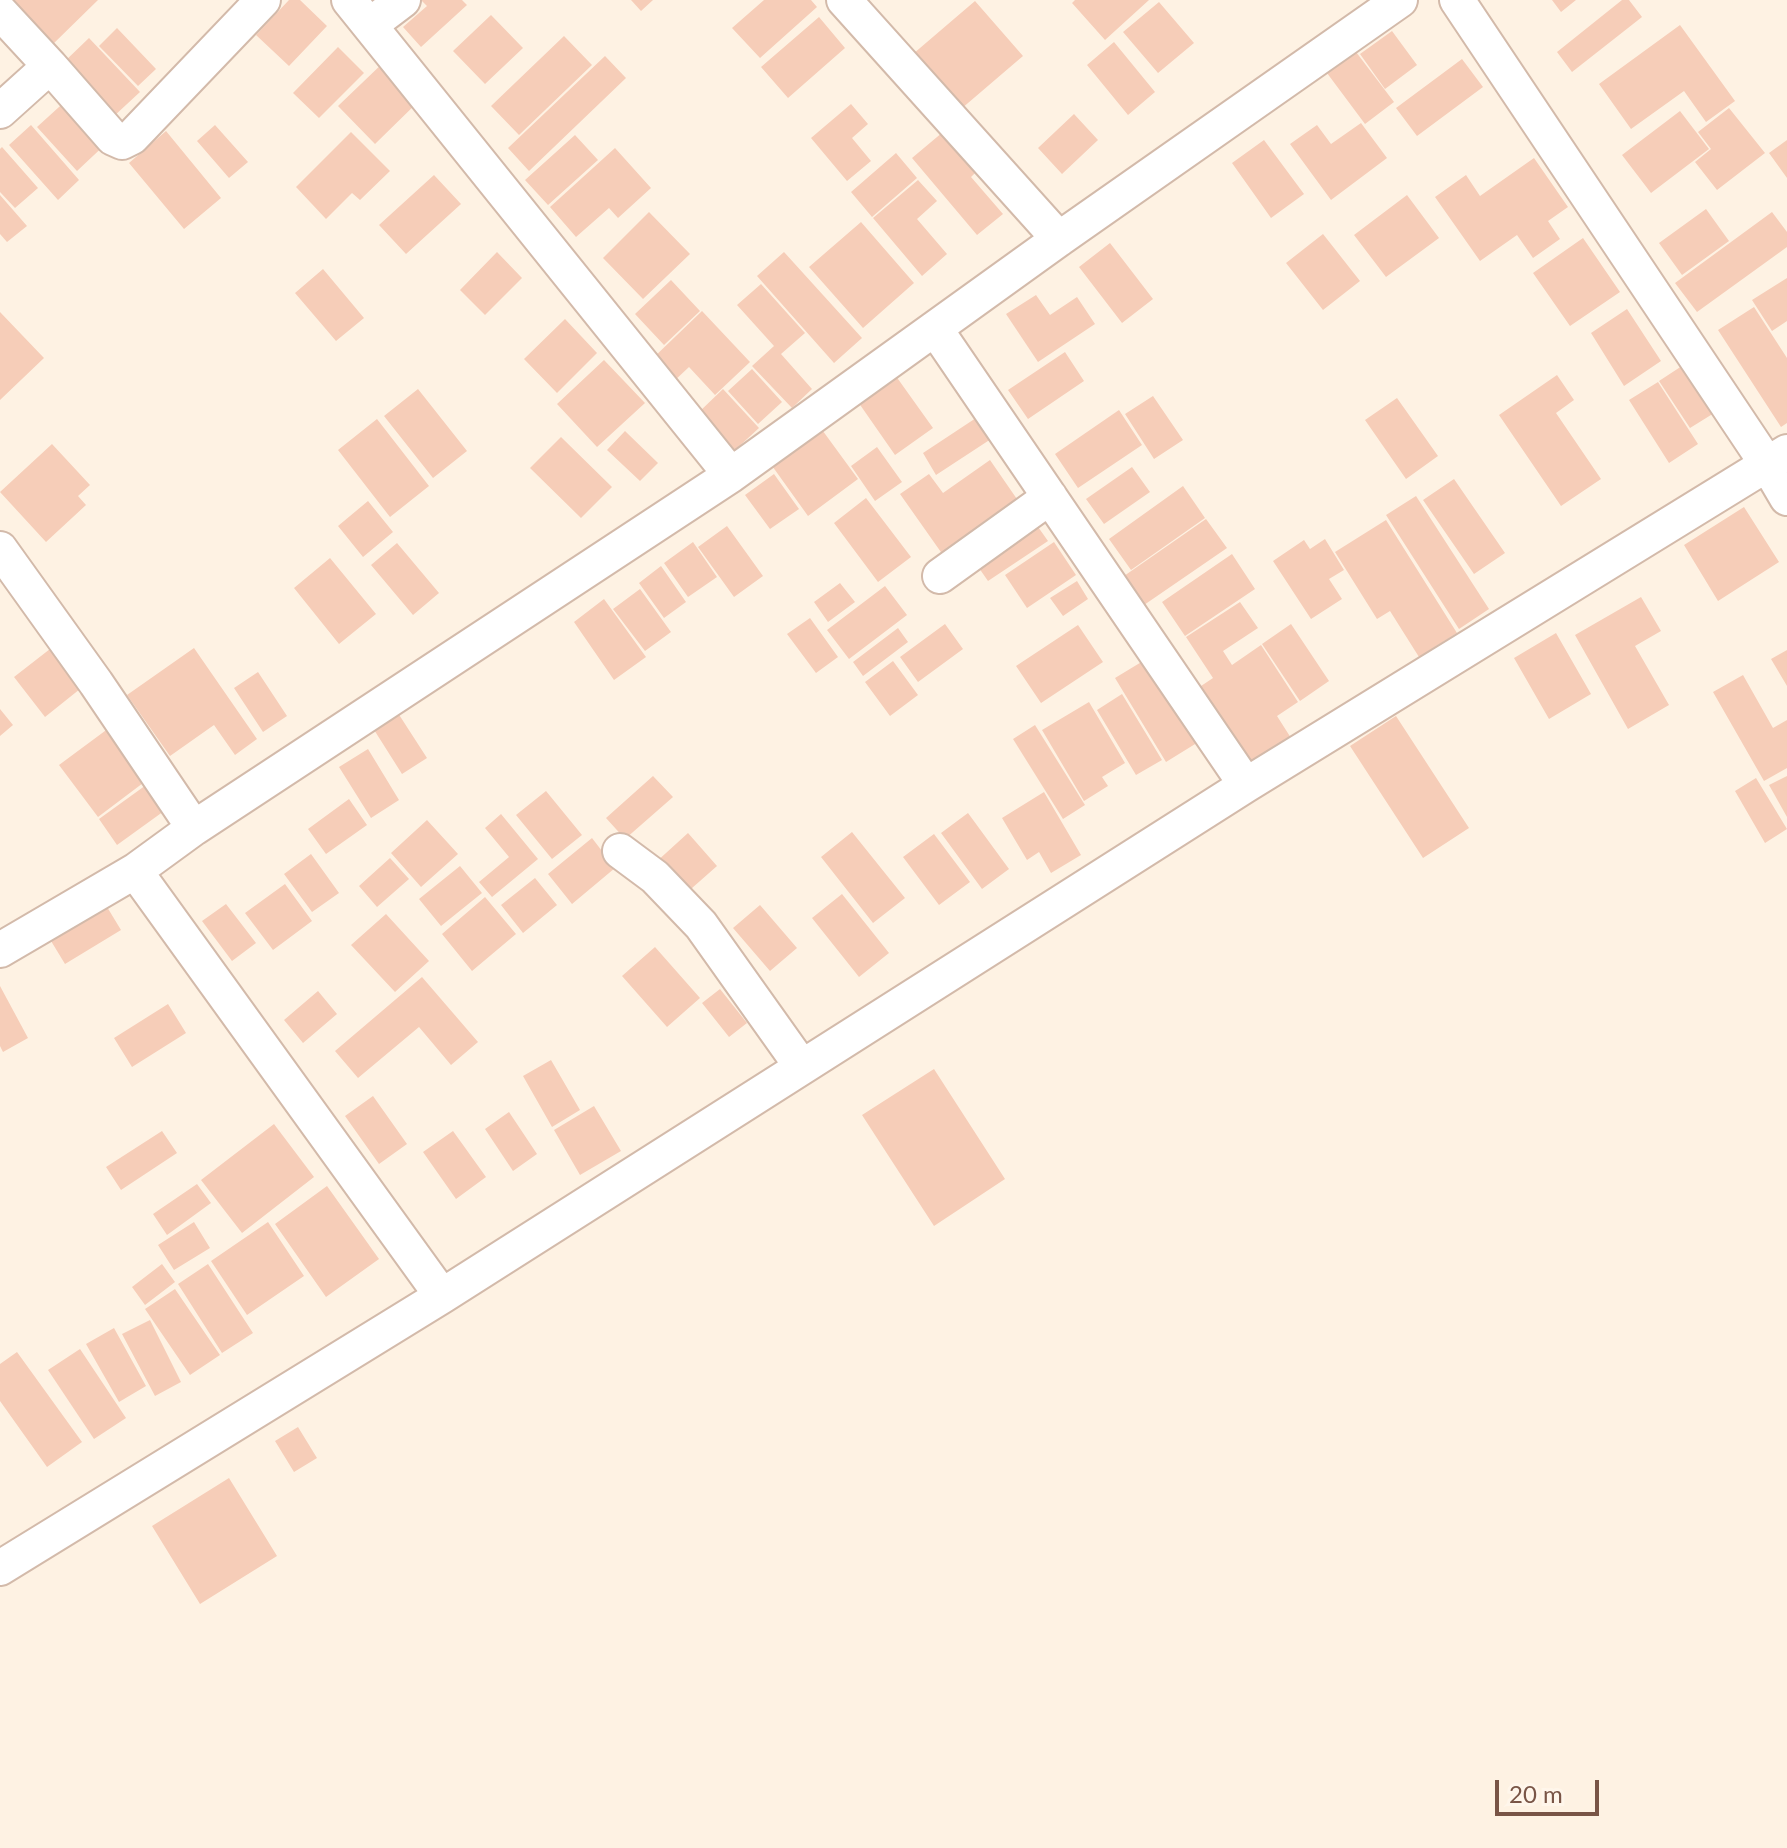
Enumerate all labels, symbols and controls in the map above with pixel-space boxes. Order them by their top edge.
scale bar [1499,1764,1603,1814]
text: 20 m [1509,1779,1563,1808]

